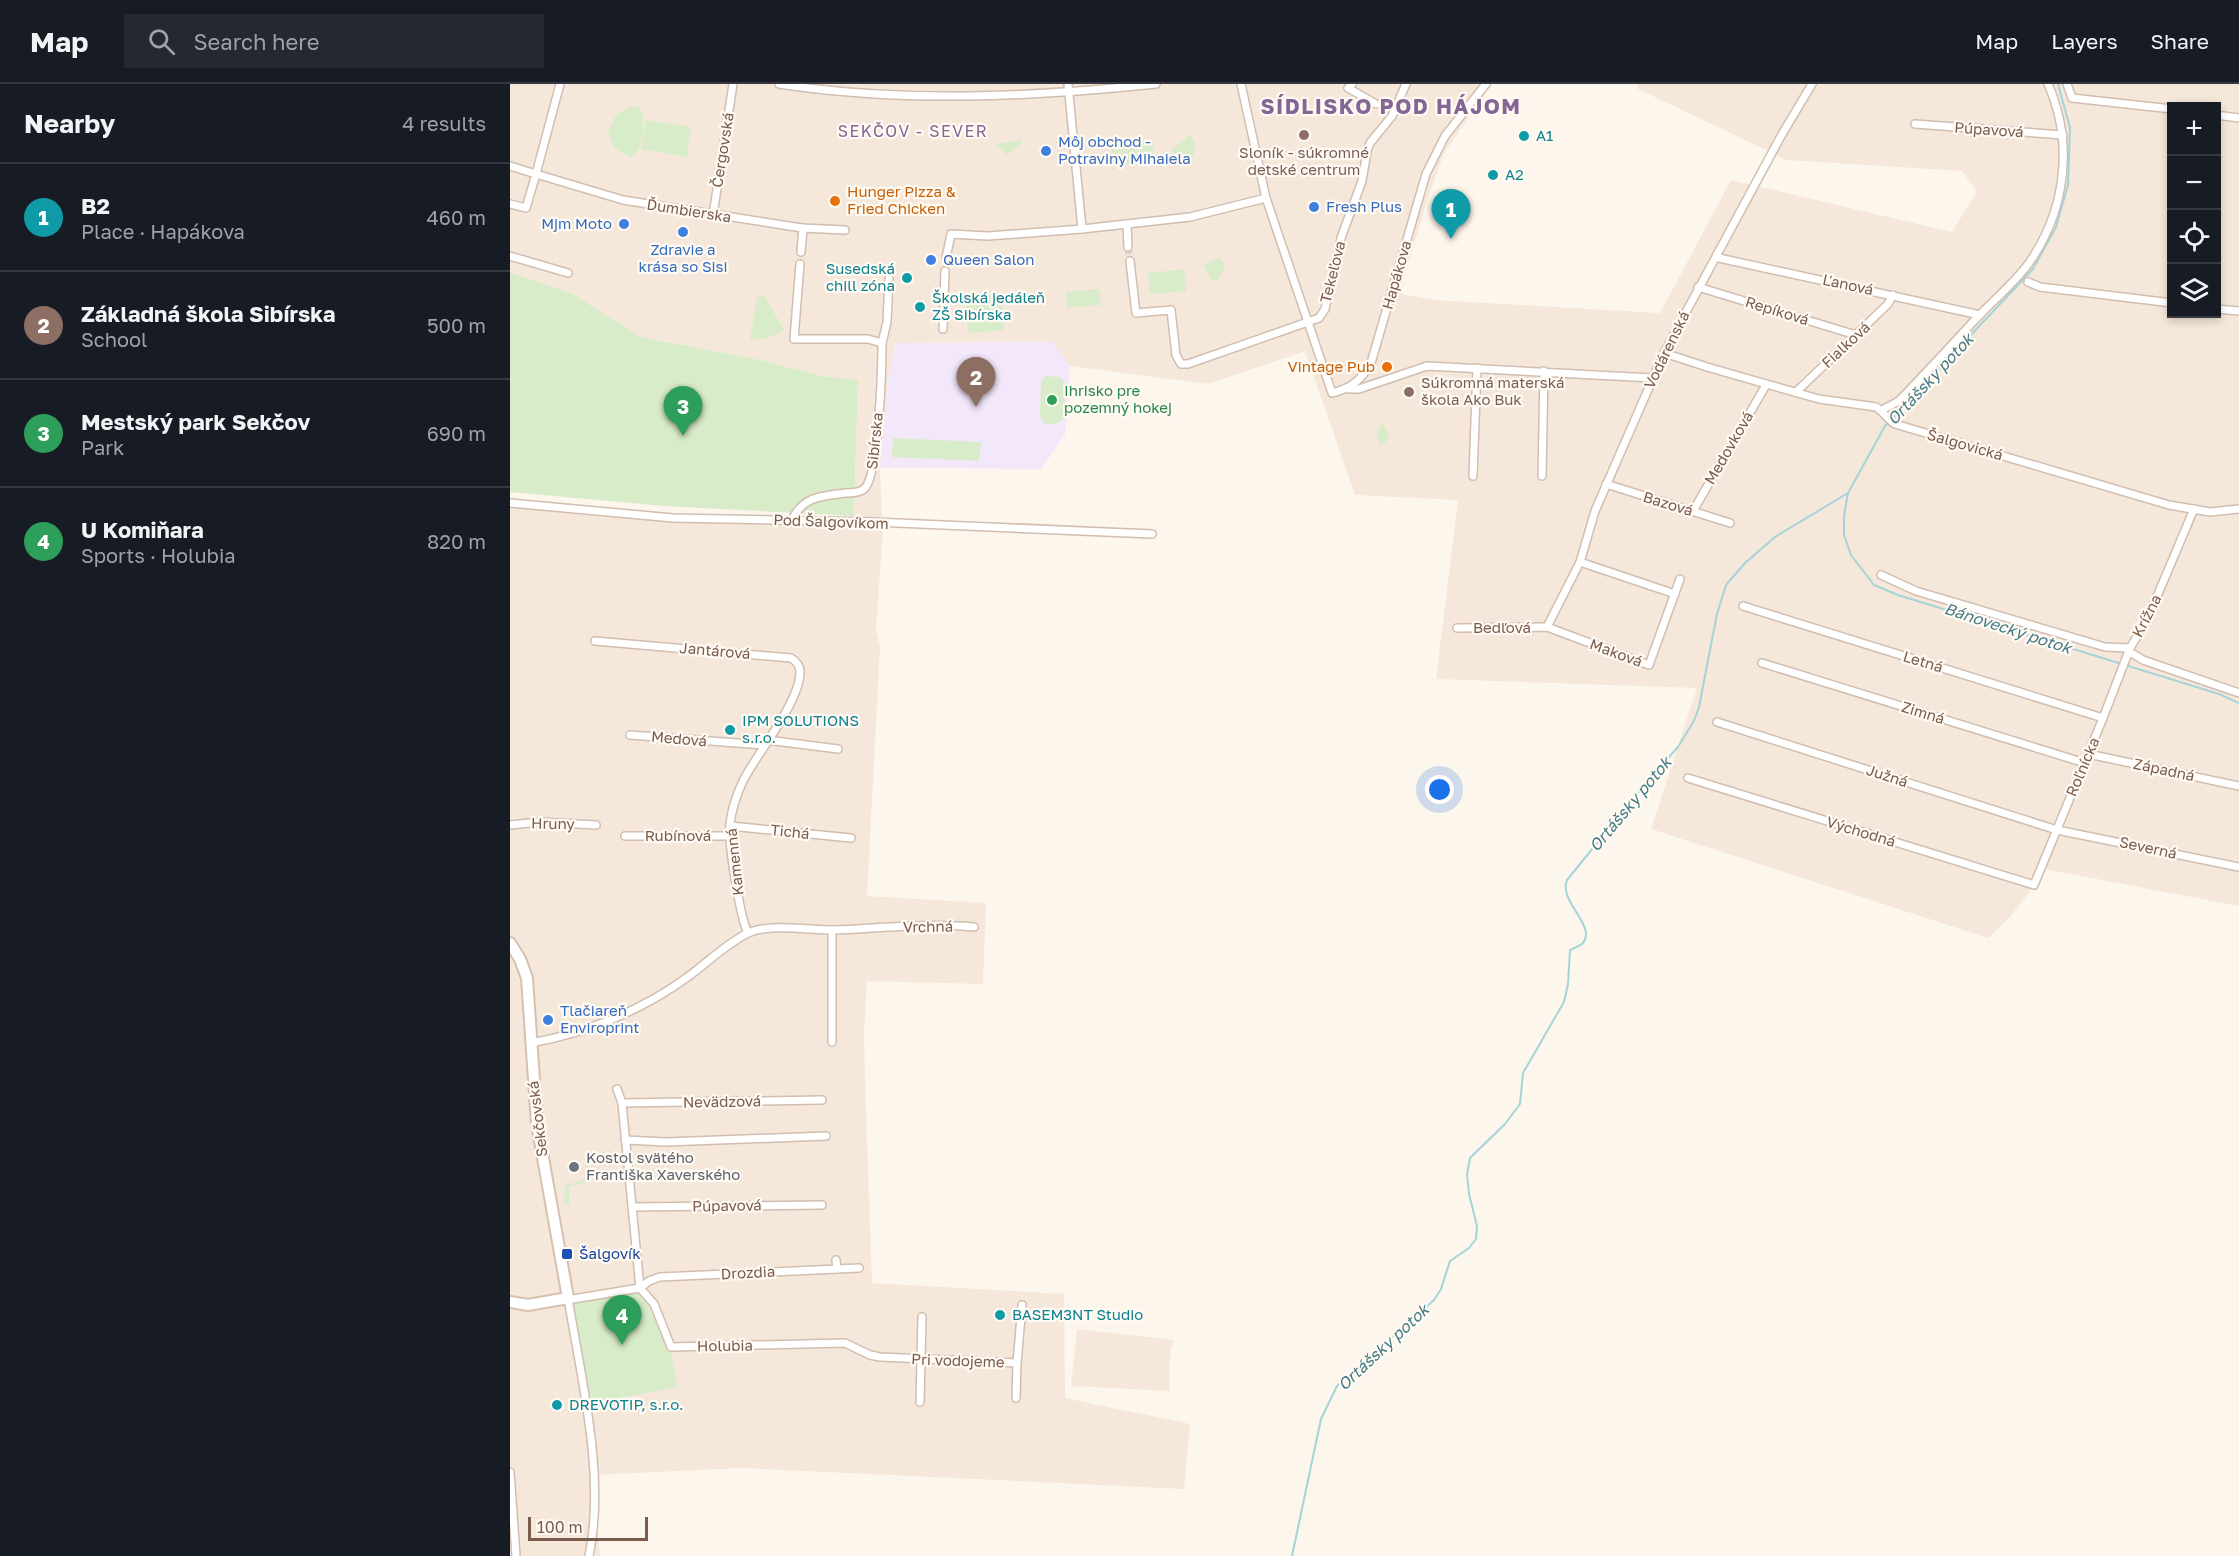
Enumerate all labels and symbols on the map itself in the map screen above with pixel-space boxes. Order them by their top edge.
district label: SÍDLISKO POD HÁJOM [1260,93,1522,119]
street label: Čergovská [707,111,737,189]
street label: Púpavová [1954,118,2024,140]
district label: SEKČOV - SEVER [838,121,988,141]
place label: A1 [1536,126,1553,144]
marker: Sloník - súkromné detské centrum [1297,128,1311,142]
marker: A1 [1517,129,1531,143]
place label: Môj obchod - Potraviny Mihaiela [1058,132,1191,167]
place label: Sloník - súkromné detské centrum [1239,143,1369,178]
marker: Môj obchod - Potraviny Mihaiela [1039,144,1053,158]
place label: A2 [1505,165,1524,183]
marker: A2 [1486,168,1500,182]
place label: Hunger Pizza & Fried Chicken [847,182,956,217]
pin: 1 [1432,190,1470,239]
street label: Ďumbierska [646,194,733,226]
marker: Hunger Pizza & Fried Chicken [828,194,842,208]
place label: Fresh Plus [1326,197,1402,215]
marker: Fresh Plus [1307,200,1321,214]
place label: Mjm Moto [541,214,612,232]
marker: Mjm Moto [617,217,631,231]
marker: Zdravie a krása so Sisi [676,225,690,239]
street label: Hapákova [1378,238,1414,311]
street label: Tekeľova [1316,239,1348,305]
place label: Zdravie a krása so Sisi [638,240,728,275]
place label: Queen Salon [943,250,1035,268]
marker: Queen Salon [924,253,938,267]
place label: Susedská chill zóna [826,259,895,294]
street label: Ľanová [1821,270,1875,298]
marker: Susedská chill zóna [900,271,914,285]
place label: Školská jedáleň ZŠ Sibírska [932,288,1045,323]
street label: Repíková [1743,292,1811,328]
marker: Školská jedáleň ZŠ Sibírska [913,300,927,314]
street label: Vodárenská [1640,308,1693,391]
street label: Fialková [1817,317,1873,371]
water label: Ortášsky potok [1883,328,1979,429]
place label: Vintage Pub [1288,357,1375,375]
pin: 2 [956,358,996,407]
marker: Vintage Pub [1380,360,1394,374]
place label: Súkromná materská škola Ako Buk [1421,373,1564,408]
place label: Ihrisko pre pozemný hokej [1064,381,1172,416]
marker: Súkromná materská škola Ako Buk [1402,385,1416,399]
pin: 3 [664,386,702,436]
marker: Ihrisko pre pozemný hokej [1045,393,1059,407]
street label: Medovková [1700,408,1756,487]
street label: Sibírska [862,411,886,470]
street label: Šalgovická [1925,425,2005,463]
street label: Bazová [1641,487,1695,519]
street label: Pod Šalgovíkom [773,510,889,532]
street label: Krížna [2128,591,2164,640]
water label: Bánovecký potok [1942,598,2076,659]
street label: Bedľová [1473,618,1531,636]
street label: Maková [1588,634,1645,670]
street label: Jantárová [679,638,751,662]
street label: Letná [1901,646,1945,676]
street label: Zimná [1900,697,1947,727]
place label: IPM SOLUTIONS s.r.o. [742,711,859,746]
marker: IPM SOLUTIONS s.r.o. [723,723,737,737]
street label: Medová [650,727,708,749]
street label: Roľnícka [2062,734,2103,799]
water label: Ortášsky potok [1585,751,1677,855]
street label: Západná [2132,754,2196,784]
street label: Južná [1864,760,1910,790]
your location [1425,775,1454,804]
street label: Východná [1824,812,1898,850]
street label: Hruny [531,814,576,832]
street label: Tichá [770,820,811,842]
street label: Rubínová [645,826,711,844]
street label: Kamenná [722,828,746,897]
street label: Severná [2118,832,2179,862]
street label: Vrchná [903,917,953,935]
place label: Tlačiareň Enviroprint [560,1001,639,1036]
marker: Tlačiareň Enviroprint [541,1013,555,1027]
street label: Sekčovská [523,1080,551,1158]
street label: Nevädzová [683,1091,761,1111]
place label: Kostol svätého Františka Xaverského [586,1148,740,1183]
marker: Kostol svätého Františka Xaverského [567,1160,581,1174]
street label: Púpavová [692,1195,762,1215]
place label: Šalgovík [579,1244,641,1262]
marker: Šalgovík [560,1247,574,1261]
street label: Drozdia [720,1262,776,1282]
pin: 4 [602,1296,642,1345]
water label: Ortášsky potok [1333,1298,1434,1394]
place label: BASEM3NT Studio [1012,1305,1143,1323]
marker: BASEM3NT Studio [993,1308,1007,1322]
street label: Holubia [697,1336,753,1354]
street label: Pri vodojeme [911,1349,1005,1371]
place label: DREVOTIP, s.r.o. [569,1395,683,1413]
marker: DREVOTIP, s.r.o. [550,1398,564,1412]
scale bar [528,1514,648,1542]

